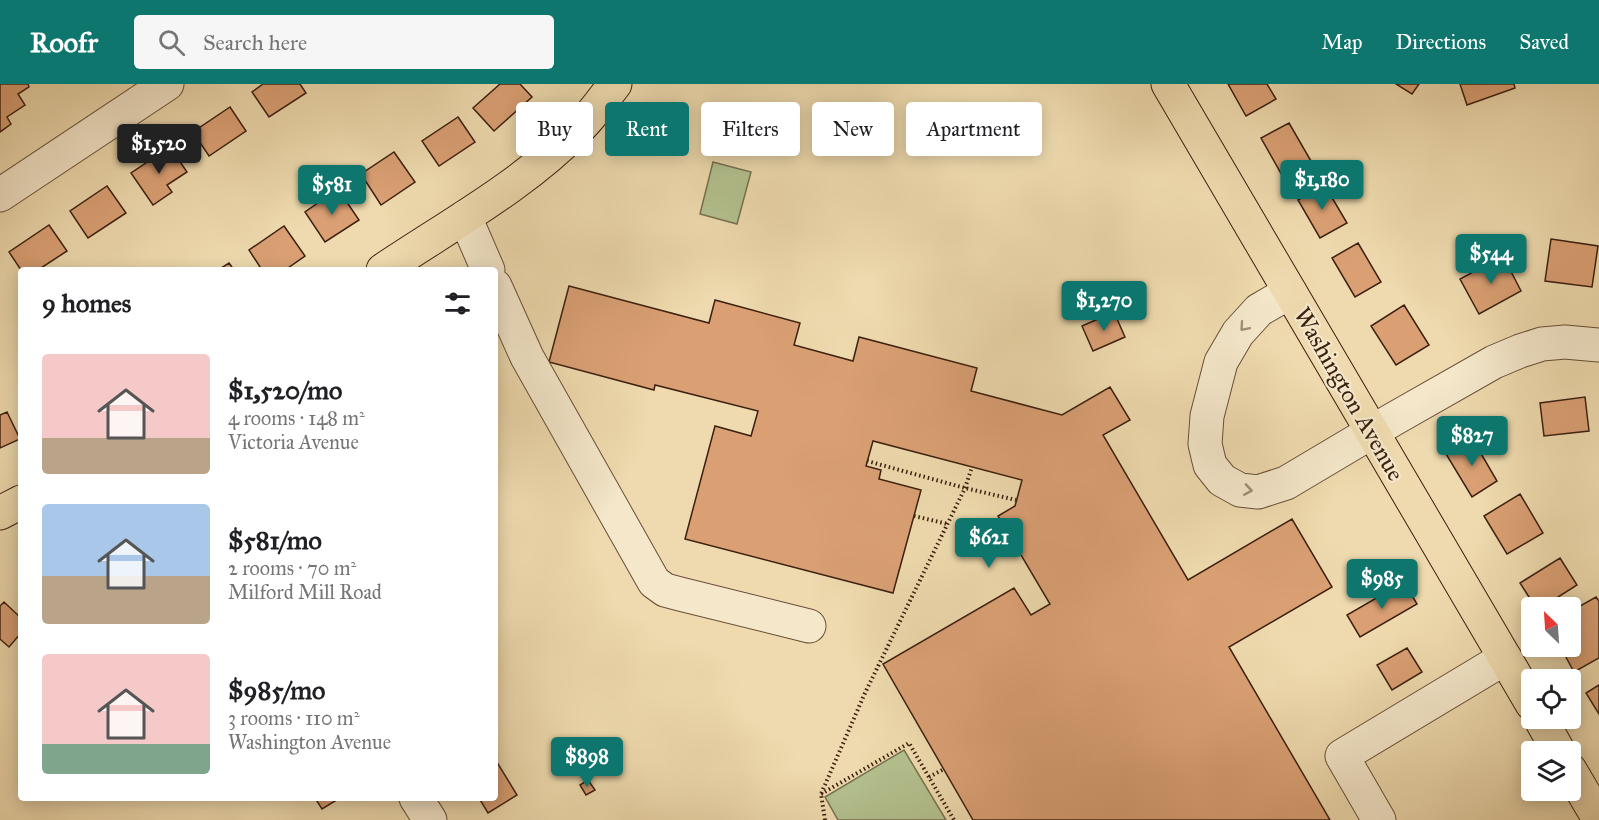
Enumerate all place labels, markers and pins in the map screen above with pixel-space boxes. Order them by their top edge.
pin: $1,520 [110,124,208,175]
pin: $1,180 [1273,160,1371,211]
pin: $581 [296,165,368,216]
pin: $544 [1455,234,1527,285]
pin: $1,270 [1055,281,1153,332]
pin: $827 [1436,416,1508,467]
pin: $621 [953,518,1025,569]
pin: $985 [1346,559,1418,610]
pin: $898 [551,737,623,788]

